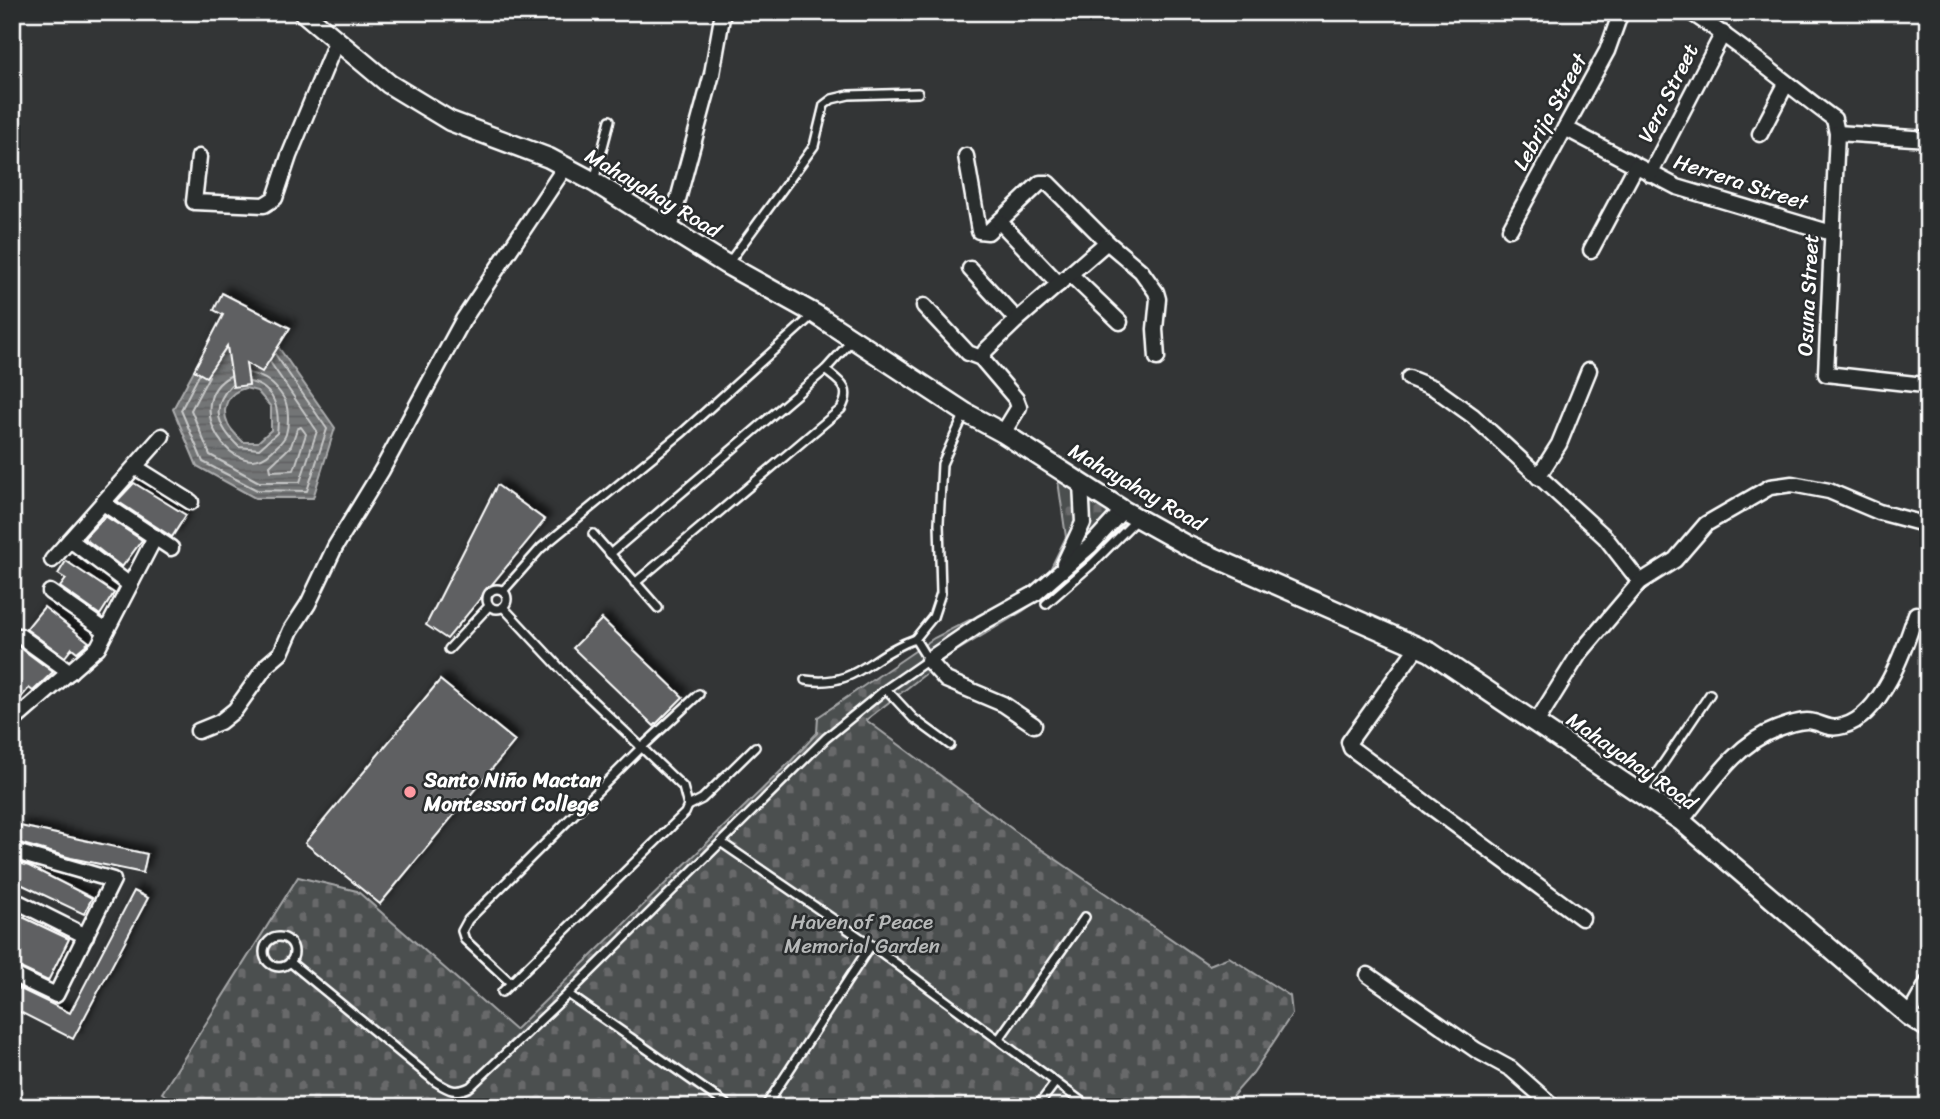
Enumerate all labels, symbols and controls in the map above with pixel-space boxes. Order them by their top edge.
street label: Vera Street [1627,37,1709,149]
street label: Lebrija Street [1502,45,1599,178]
street label: Mahayahay Road [577,137,730,250]
street label: Herrera Street [1669,142,1815,222]
street label: Osuna Street [1786,233,1830,357]
street label: Mahayahay Road [1061,432,1215,543]
street label: Mahayahay Road [1558,701,1707,822]
place label: Santo Niño Mactan Montessori College [423,761,602,823]
marker: Santo Niño Mactan Montessori College [402,784,418,800]
park label: Haven of Peace Memorial Garden [784,903,940,965]

